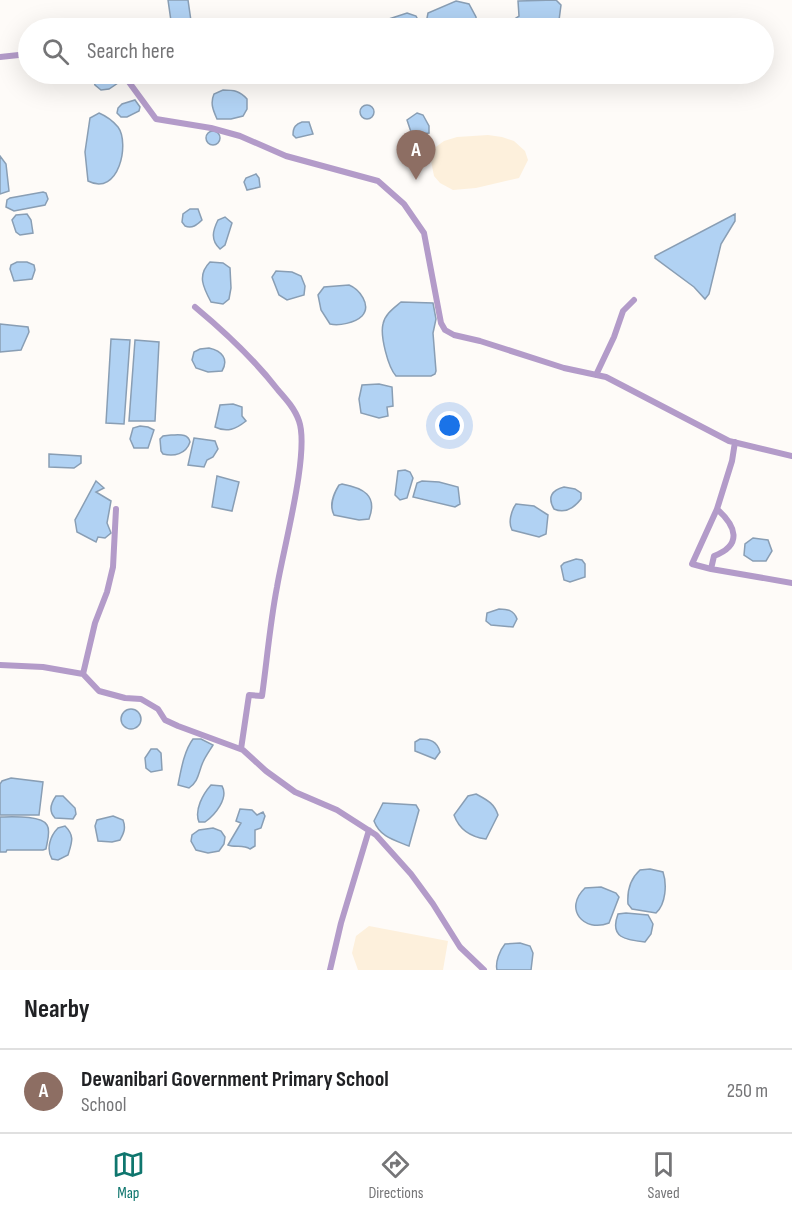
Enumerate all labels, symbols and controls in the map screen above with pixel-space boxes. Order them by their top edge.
search box [18,18,774,84]
icon: search [39,35,72,68]
text: Search here [87,38,174,65]
pin: A [396,130,436,180]
your location [435,411,464,440]
text: Nearby [24,994,90,1025]
text: Dewanibari Government Primary School [81,1066,389,1093]
text: A [39,1079,48,1103]
text: 250 m [727,1079,768,1103]
text: School [81,1093,126,1117]
tab: Map [112,1148,145,1203]
tab: Directions [368,1148,424,1203]
tab: Saved [647,1148,680,1203]

